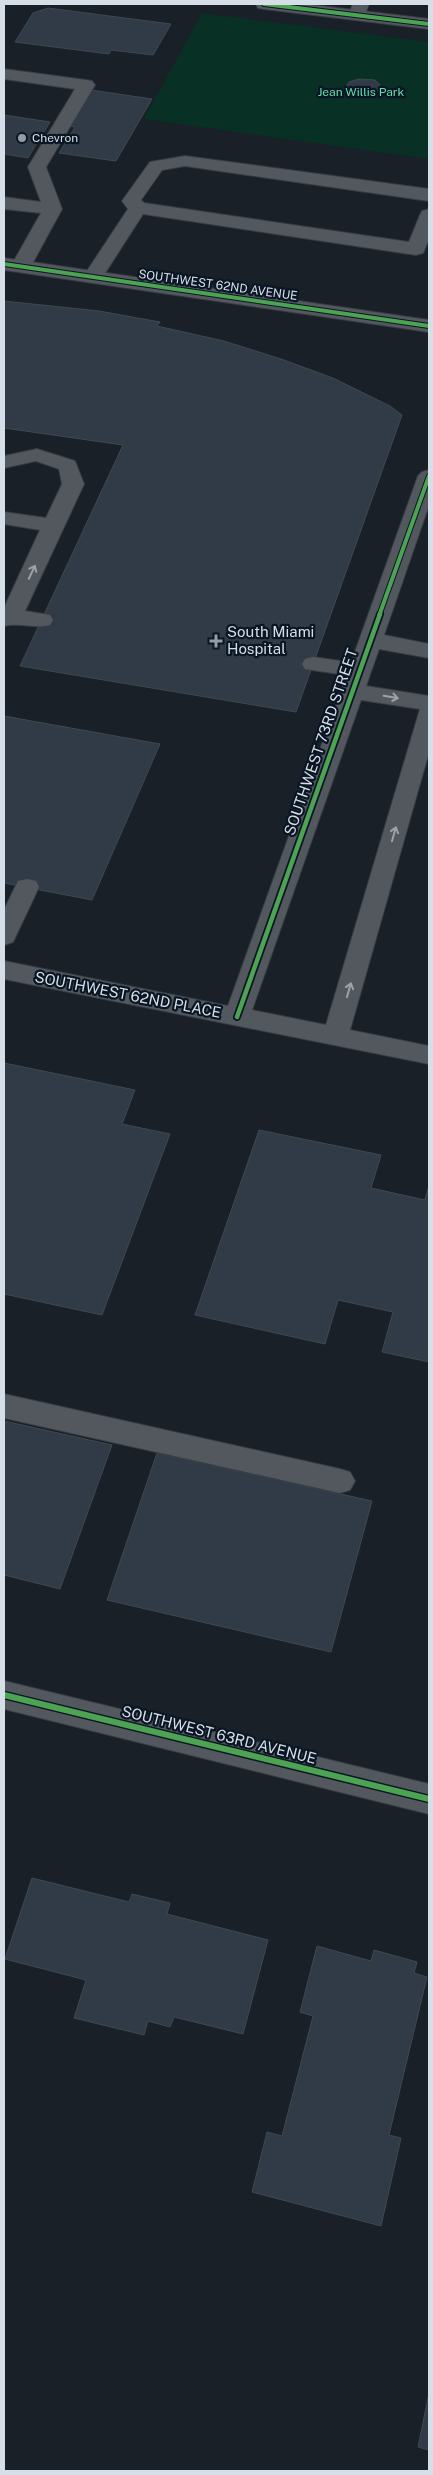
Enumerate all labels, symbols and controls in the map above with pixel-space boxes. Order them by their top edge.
park label: Jean Willis Park [318,85,405,99]
place label: Chevron [32,131,78,145]
marker: Chevron [16,132,28,144]
street label: SOUTHWEST 62ND AVENUE [138,267,298,303]
one-way arrow [27,565,37,580]
place label: South Miami Hospital [227,623,314,657]
marker: South Miami Hospital [209,634,223,648]
street label: SOUTHWEST 73RD STREET [280,646,361,838]
one-way arrow [383,692,399,702]
one-way arrow [390,826,400,842]
street label: SOUTHWEST 62ND PLACE [34,968,223,1021]
one-way arrow [344,982,354,998]
street label: SOUTHWEST 63RD AVENUE [120,1702,318,1767]

